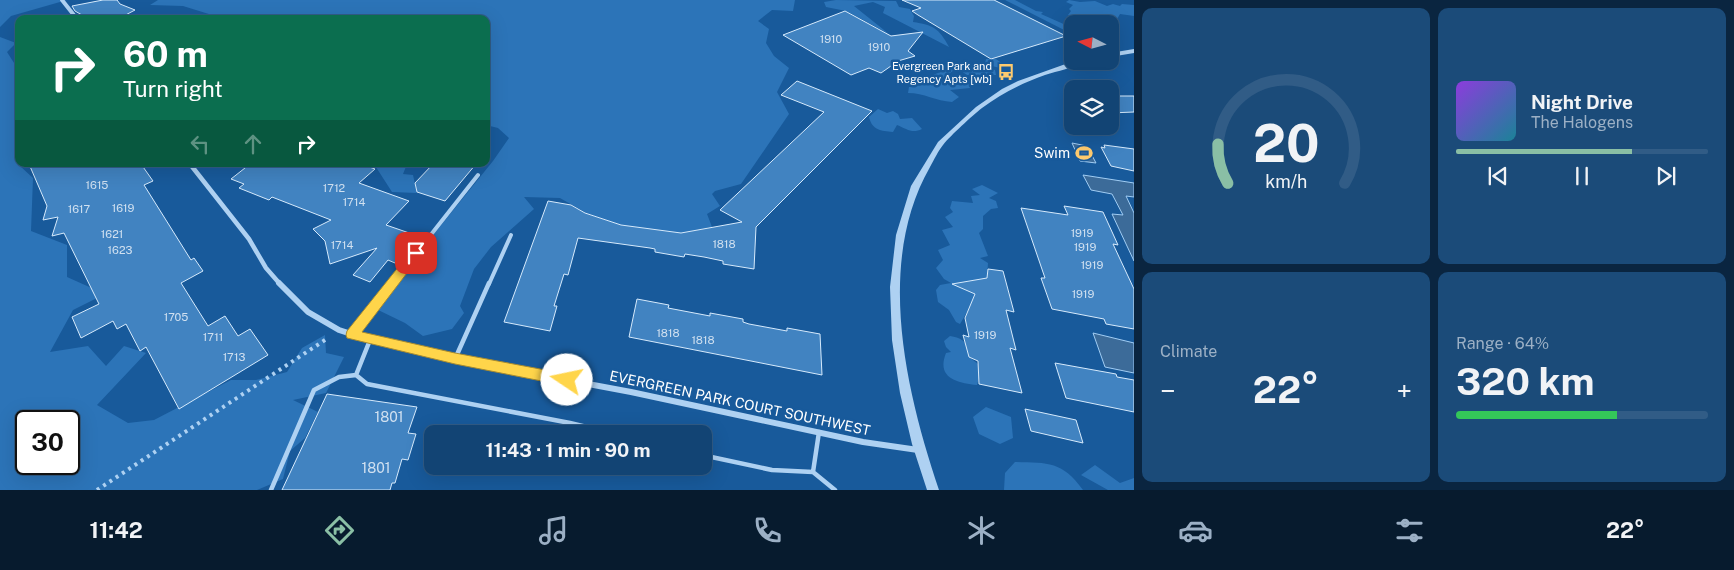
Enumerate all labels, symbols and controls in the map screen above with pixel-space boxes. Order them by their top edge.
north arrow [1064,15,1119,70]
map controls [1064,15,1119,135]
house number: 1910 [820,33,843,45]
text: 60 m [123,34,208,75]
icon: right [40,35,105,100]
house number: 1910 [868,41,891,53]
place label: Evergreen Park and Regency Apts [wb] [892,60,992,85]
bus stop icon: Evergreen Park and Regency Apts [wb] [996,62,1016,82]
text: Turn right [123,76,223,102]
button: layers [1064,80,1119,135]
text: Night Drive [1531,91,1633,113]
text: 20 [1253,113,1319,174]
text: The Halogens [1531,113,1633,132]
icon: left [186,130,214,158]
icon: ahead [239,130,267,158]
icon: right [292,130,320,158]
sports icon: Swim [1074,143,1094,163]
place label: Swim [1034,145,1070,161]
icon: previous [1484,162,1512,190]
icon: pause [1568,162,1596,190]
icon: next [1652,162,1680,190]
text: km/h [1265,171,1307,192]
house number: 1615 [86,179,108,191]
house number: 1712 [323,182,346,194]
house number: 1714 [343,196,365,208]
house number: 1619 [112,202,134,214]
house number: 1617 [68,203,91,215]
house number: 1919 [1071,227,1093,239]
house number: 1621 [101,228,123,240]
pin [395,232,437,274]
house number: 1818 [712,238,736,250]
house number: 1714 [331,239,353,251]
icon: arrive [402,239,430,267]
house number: 1919 [1074,241,1096,253]
house number: 1623 [108,244,132,256]
house number: 1919 [1081,259,1103,271]
house number: 1919 [1072,288,1094,300]
house number: 1705 [164,311,188,323]
house number: 1818 [656,327,680,339]
house number: 1919 [974,329,996,341]
house number: 1711 [203,331,223,343]
house number: 1818 [691,334,715,346]
text: Range · 64% [1456,334,1549,353]
text: Climate [1160,342,1217,361]
house number: 1713 [223,351,245,363]
position arrow [540,353,592,405]
text: 320 km [1456,359,1595,404]
text: 22° [1253,367,1319,412]
street label: EVERGREEN PARK COURT SOUTHWEST [608,368,872,438]
text: − [1160,374,1176,407]
text: + [1396,374,1412,407]
house number: 1801 [375,409,403,425]
speed limit sign: 30 [15,410,80,475]
text: 11:43 · 1 min · 90 m [485,439,651,461]
house number: 1801 [362,460,390,476]
icon: directions [322,513,357,548]
icon: music [536,513,571,548]
icon: phone [750,513,785,548]
icon: climate [964,513,999,548]
icon: car [1178,513,1213,548]
icon: filters [1392,513,1427,548]
text: 11:42 [90,517,143,543]
text: 22° [1606,517,1644,543]

